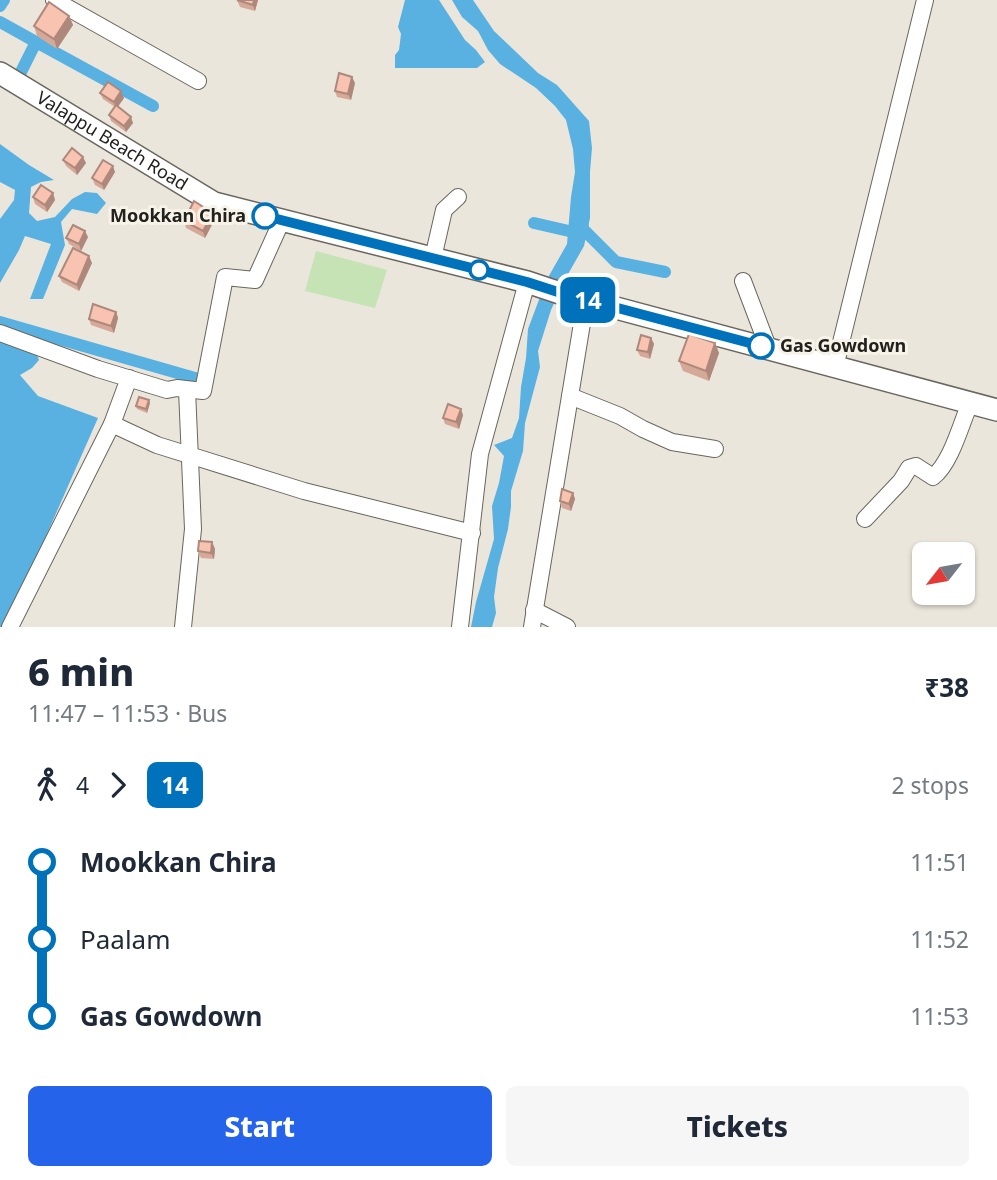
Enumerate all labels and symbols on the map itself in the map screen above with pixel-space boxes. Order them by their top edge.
street label: Valappu Beach Road [32,85,193,195]
place label: Mookkan Chira [110,203,246,227]
marker: Mookkan Chira [252,203,278,229]
unlabelled marker [469,260,489,280]
line badge: 14 [556,277,620,323]
marker: Gas Gowdown [748,333,774,359]
place label: Gas Gowdown [780,333,906,357]
north arrow [912,542,975,606]

